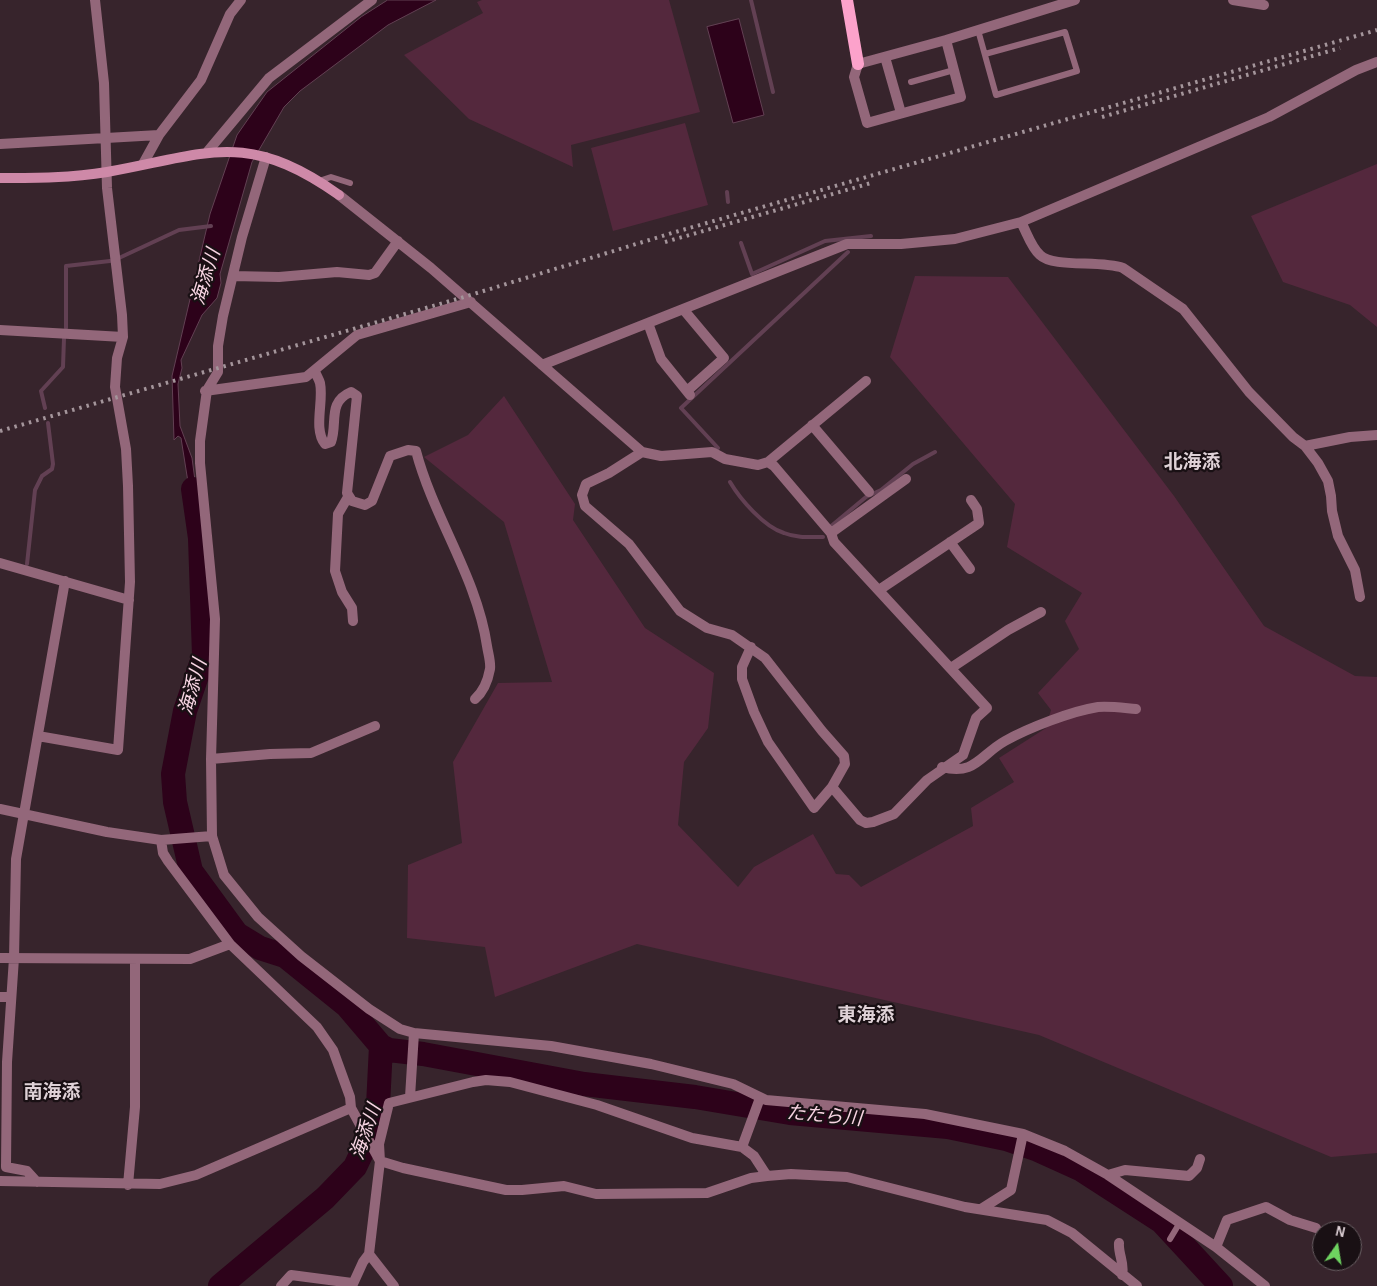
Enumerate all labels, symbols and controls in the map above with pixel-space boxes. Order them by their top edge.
water label: 海添川 [187,246,225,308]
district label: 北海添 [1164,451,1220,473]
water label: 海添川 [174,656,212,718]
district label: 東海添 [838,1004,894,1026]
district label: 南海添 [24,1081,80,1103]
water label: 海添川 [346,1101,386,1163]
water label: たたら川 [785,1101,863,1131]
north arrow [1312,1221,1362,1271]
text: N [1334,1224,1346,1240]

